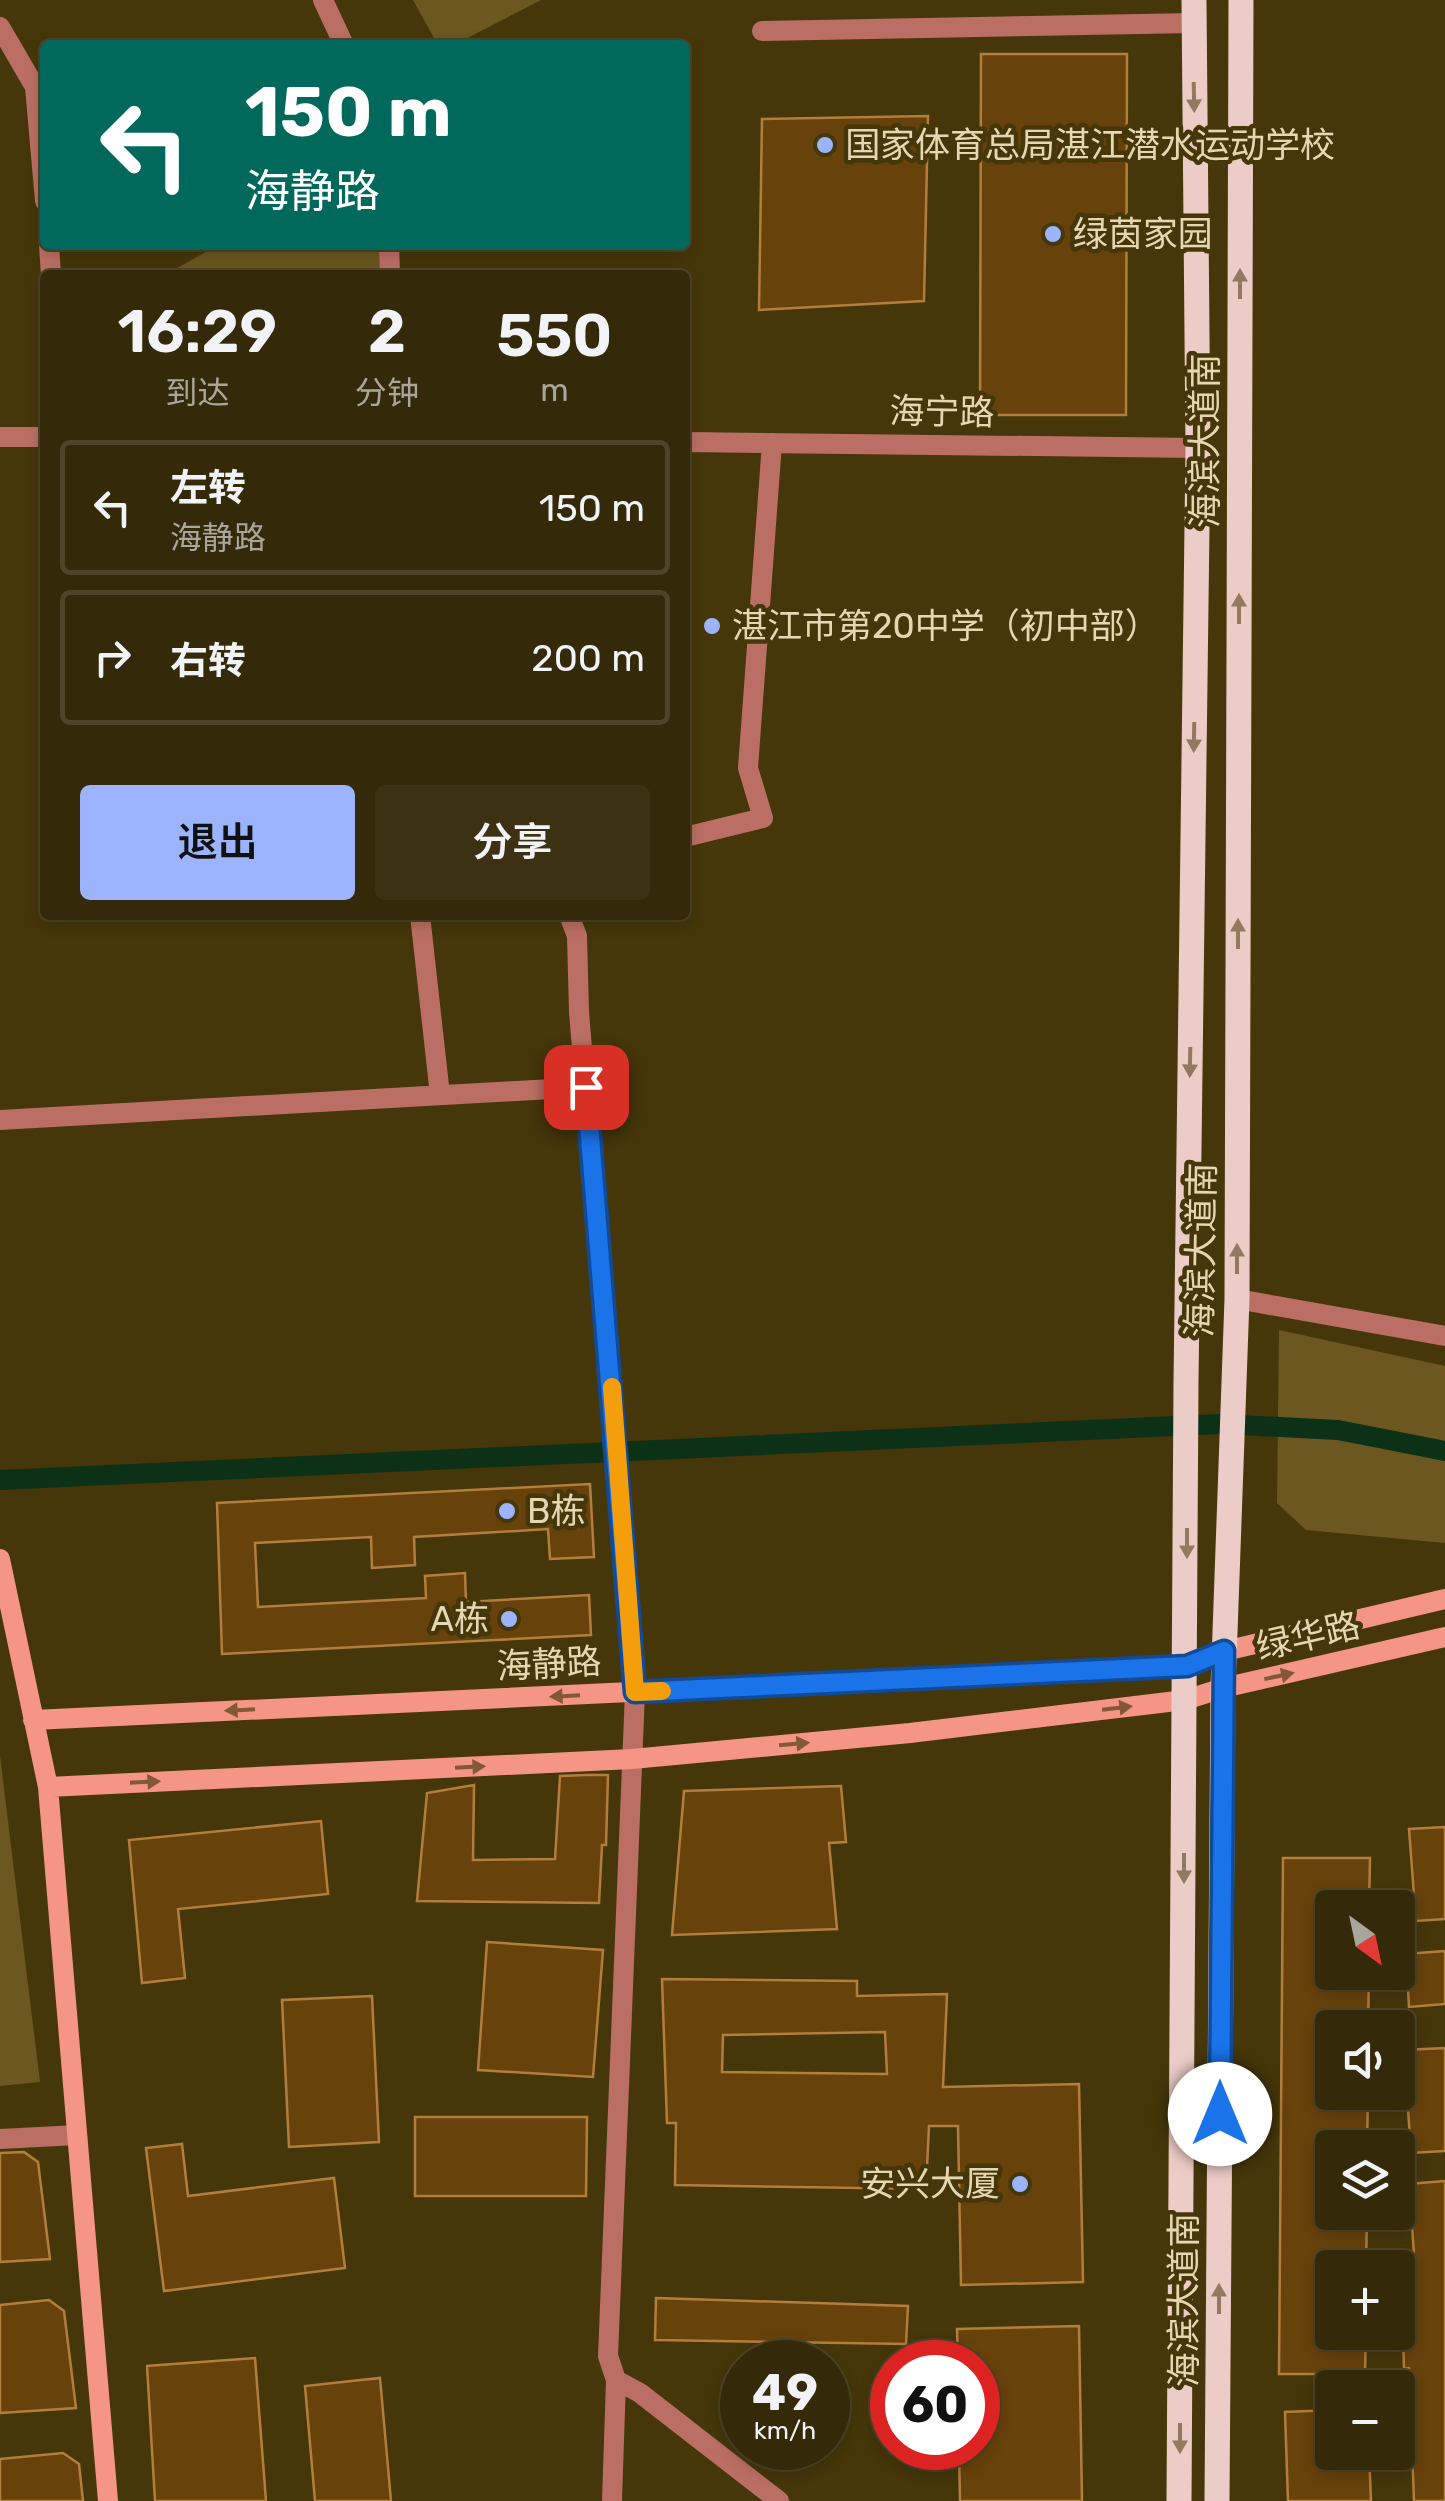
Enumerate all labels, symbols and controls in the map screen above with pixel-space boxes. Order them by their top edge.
text: 150 m [245,71,452,154]
icon: left [80,80,210,210]
one-way arrow [1187,82,1203,114]
place label: 国家体育总局湛江潜水运动学校 [845,124,1335,166]
marker: 国家体育总局湛江潜水运动学校 [814,134,836,156]
text: 海静路 [245,165,380,218]
place label: 绿茵家园 [1073,213,1213,255]
marker: 绿茵家园 [1042,223,1064,245]
one-way arrow [1232,267,1248,299]
text: 16:29 [118,296,277,367]
text: 2 [368,296,406,367]
text: 550 [496,300,612,371]
street label: 海滨大道南 [1184,353,1226,529]
text: m [540,371,569,409]
text: 到达 [165,374,229,412]
text: 分钟 [355,374,419,412]
street label: 海宁路 [889,390,995,434]
text: 左转 [170,465,246,511]
icon: left [85,480,140,535]
text: 150 m [539,485,645,531]
text: 海静路 [170,519,266,557]
one-way arrow [1231,592,1247,624]
place label: 湛江市第20中学（初中部） [732,605,1160,647]
marker: 湛江市第20中学（初中部） [701,615,723,637]
icon: right [85,630,140,685]
text: 200 m [531,635,645,681]
text: 右转 [170,638,246,684]
one-way arrow [1186,722,1202,754]
button: 退出 [80,785,355,900]
button: 分享 [375,785,650,900]
one-way arrow [1230,917,1246,949]
pin [544,1045,629,1130]
one-way arrow [1182,1047,1198,1079]
icon: arrive [559,1060,614,1115]
street label: 海滨大道南 [1178,1162,1224,1338]
one-way arrow [1229,1242,1245,1274]
place label: B栋 [527,1490,585,1532]
marker: B栋 [496,1500,518,1522]
one-way arrow [1179,1527,1195,1559]
place label: A栋 [431,1598,489,1640]
street label: 绿华路 [1252,1604,1364,1668]
marker: A栋 [498,1608,520,1630]
street label: 海静路 [495,1640,603,1688]
one-way arrow [1264,1668,1295,1683]
one-way arrow [549,1688,581,1704]
one-way arrow [1102,1700,1133,1716]
one-way arrow [224,1703,256,1719]
one-way arrow [779,1735,810,1751]
one-way arrow [454,1759,486,1775]
one-way arrow [130,1774,162,1790]
one-way arrow [1176,1852,1192,1884]
north arrow [1315,1890,1415,1990]
map controls [1315,1890,1415,2470]
button: sound [1315,2010,1415,2110]
position arrow [1168,2062,1272,2166]
button: layers [1315,2130,1415,2230]
place label: 安兴大厦 [860,2163,1000,2205]
marker: 安兴大厦 [1009,2173,1031,2195]
street label: 海滨大道南 [1163,2212,1205,2388]
button: + [1315,2250,1415,2350]
one-way arrow [1211,2282,1227,2314]
speed limit sign: 60 [870,2340,1000,2470]
text: 49 [752,2363,818,2423]
button: − [1315,2370,1415,2470]
text: km/h [754,2416,816,2445]
one-way arrow [1171,2422,1187,2454]

